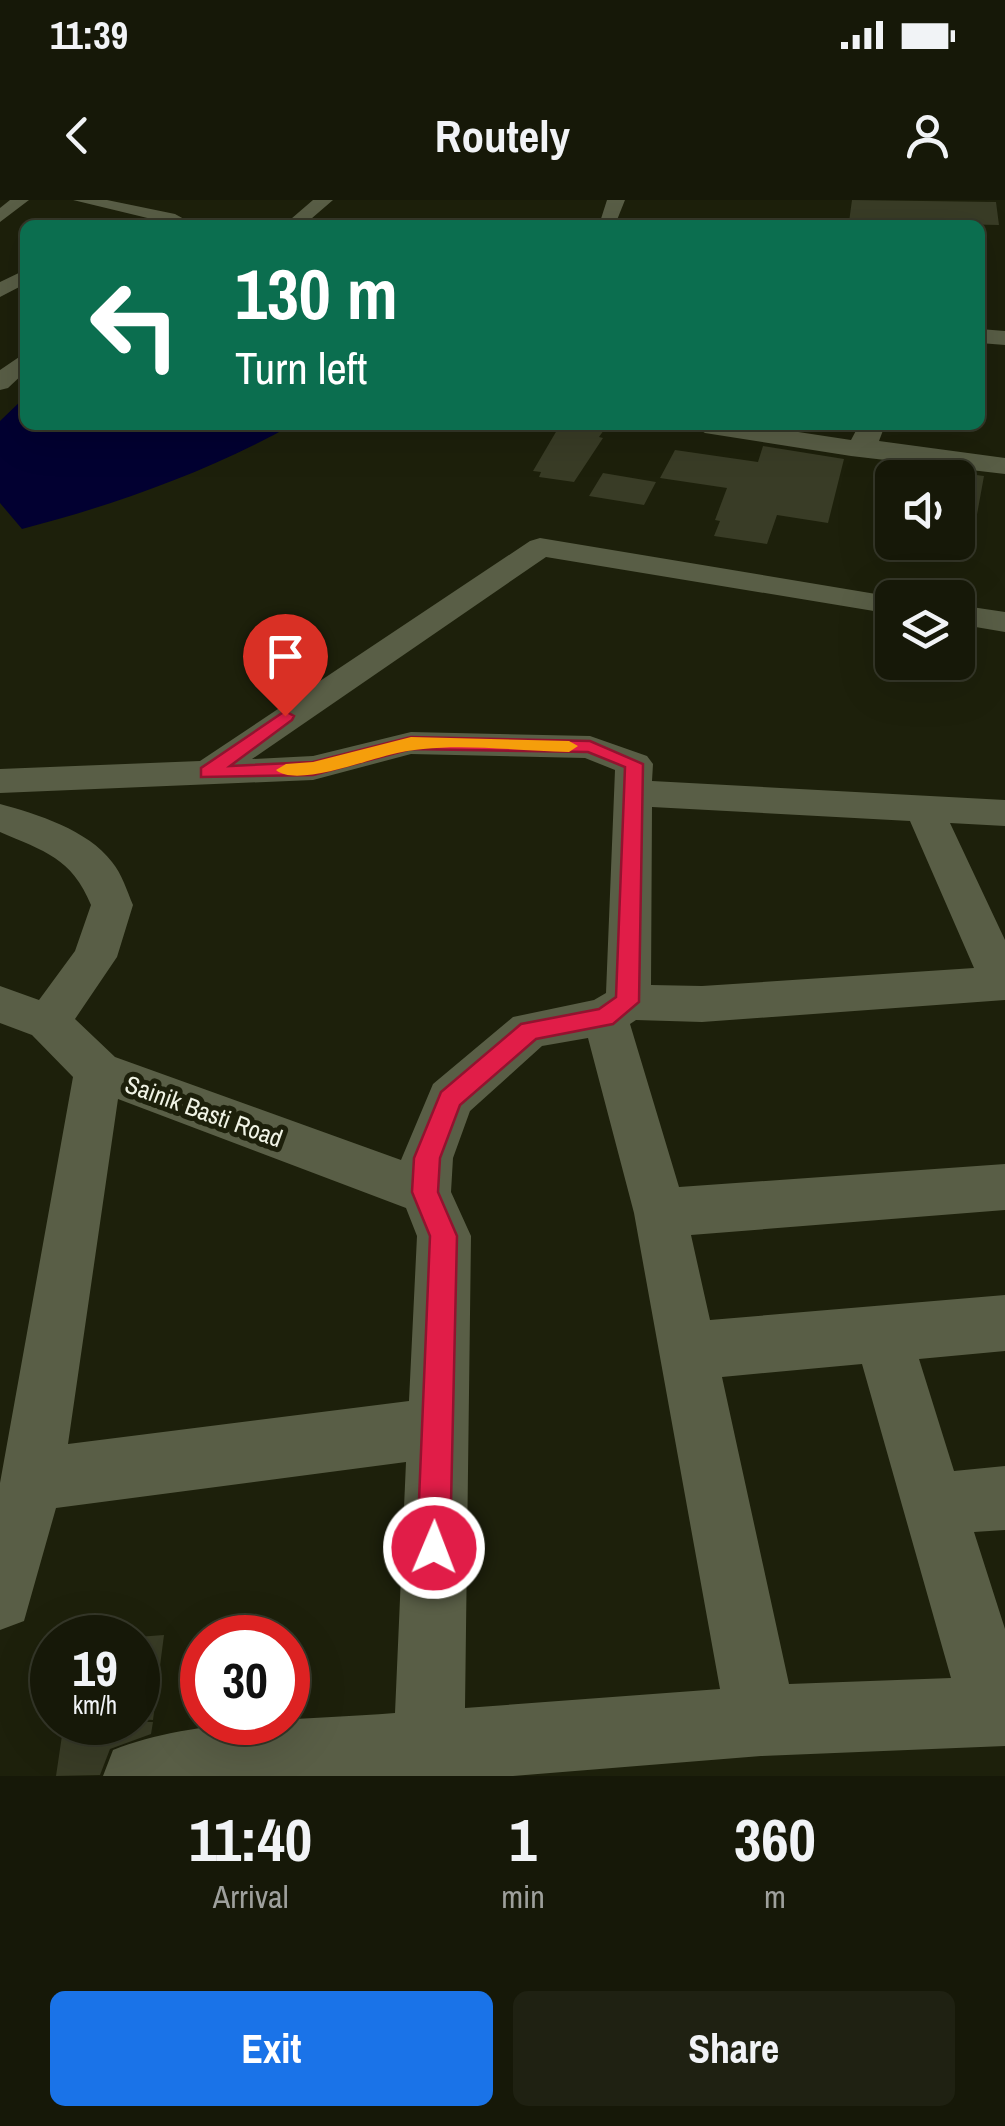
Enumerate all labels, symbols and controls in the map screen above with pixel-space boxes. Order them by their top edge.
text: 11:39 [50,10,128,61]
text: Routely [435,105,570,166]
icon: back [50,108,105,163]
icon: person [900,108,955,163]
text: 130 m [235,247,398,341]
icon: left [70,260,200,390]
text: Turn left [235,337,367,398]
map controls [875,460,975,680]
button: sound [875,460,975,560]
button: layers [875,580,975,680]
pin [243,614,328,717]
icon: arrive [258,629,313,684]
street label: Sainik Basti Road [121,1067,287,1155]
position arrow [382,1496,486,1600]
speed limit sign: 30 [180,1615,310,1745]
text: 19 [72,1634,118,1702]
text: km/h [73,1688,117,1722]
text: 11:40 [189,1799,312,1880]
text: 1 [509,1799,537,1880]
text: 360 [734,1799,816,1880]
text: Arrival [213,1875,288,1918]
text: min [501,1875,545,1918]
text: m [764,1875,786,1918]
button: Exit [50,1991,493,2106]
button: Share [513,1991,955,2106]

